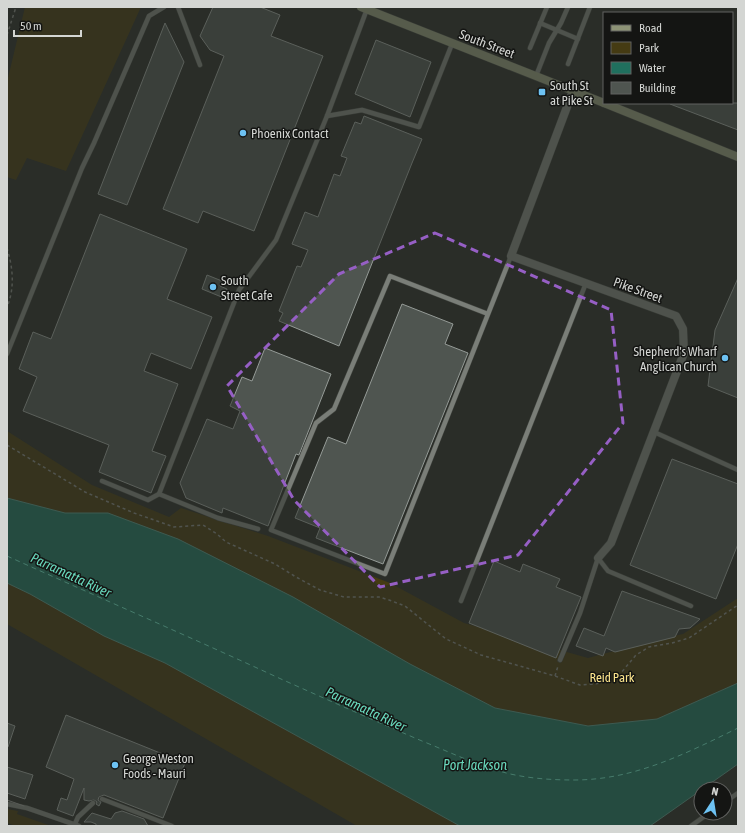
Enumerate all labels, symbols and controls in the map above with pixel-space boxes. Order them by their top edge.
scale bar [14,12,81,38]
legend [603,12,733,104]
text: 50 m [20,19,42,33]
text: Road [639,21,662,35]
street label: South Street [457,27,517,62]
text: Park [639,41,660,55]
text: Water [639,61,666,75]
place label: South St at Pike St [550,78,593,108]
text: Building [639,81,677,95]
marker: South St at Pike St [537,87,547,97]
place label: Phoenix Contact [251,126,329,141]
marker: Phoenix Contact [238,128,248,138]
place label: South Street Cafe [221,273,273,303]
street label: Pike Street [612,274,665,306]
marker: South Street Cafe [208,282,218,292]
place label: Shepherd's Wharf Anglican Church [633,344,717,374]
marker: Shepherd's Wharf Anglican Church [720,353,730,363]
water label: Parramatta River [28,549,115,601]
park label: Reid Park [589,670,635,685]
water label: Parramatta River [323,683,410,735]
place label: George Weston Foods - Mauri [123,751,194,781]
water label: Port Jackson [443,757,507,773]
marker: George Weston Foods - Mauri [110,760,120,770]
north arrow [693,781,733,821]
text: N [711,785,720,798]

